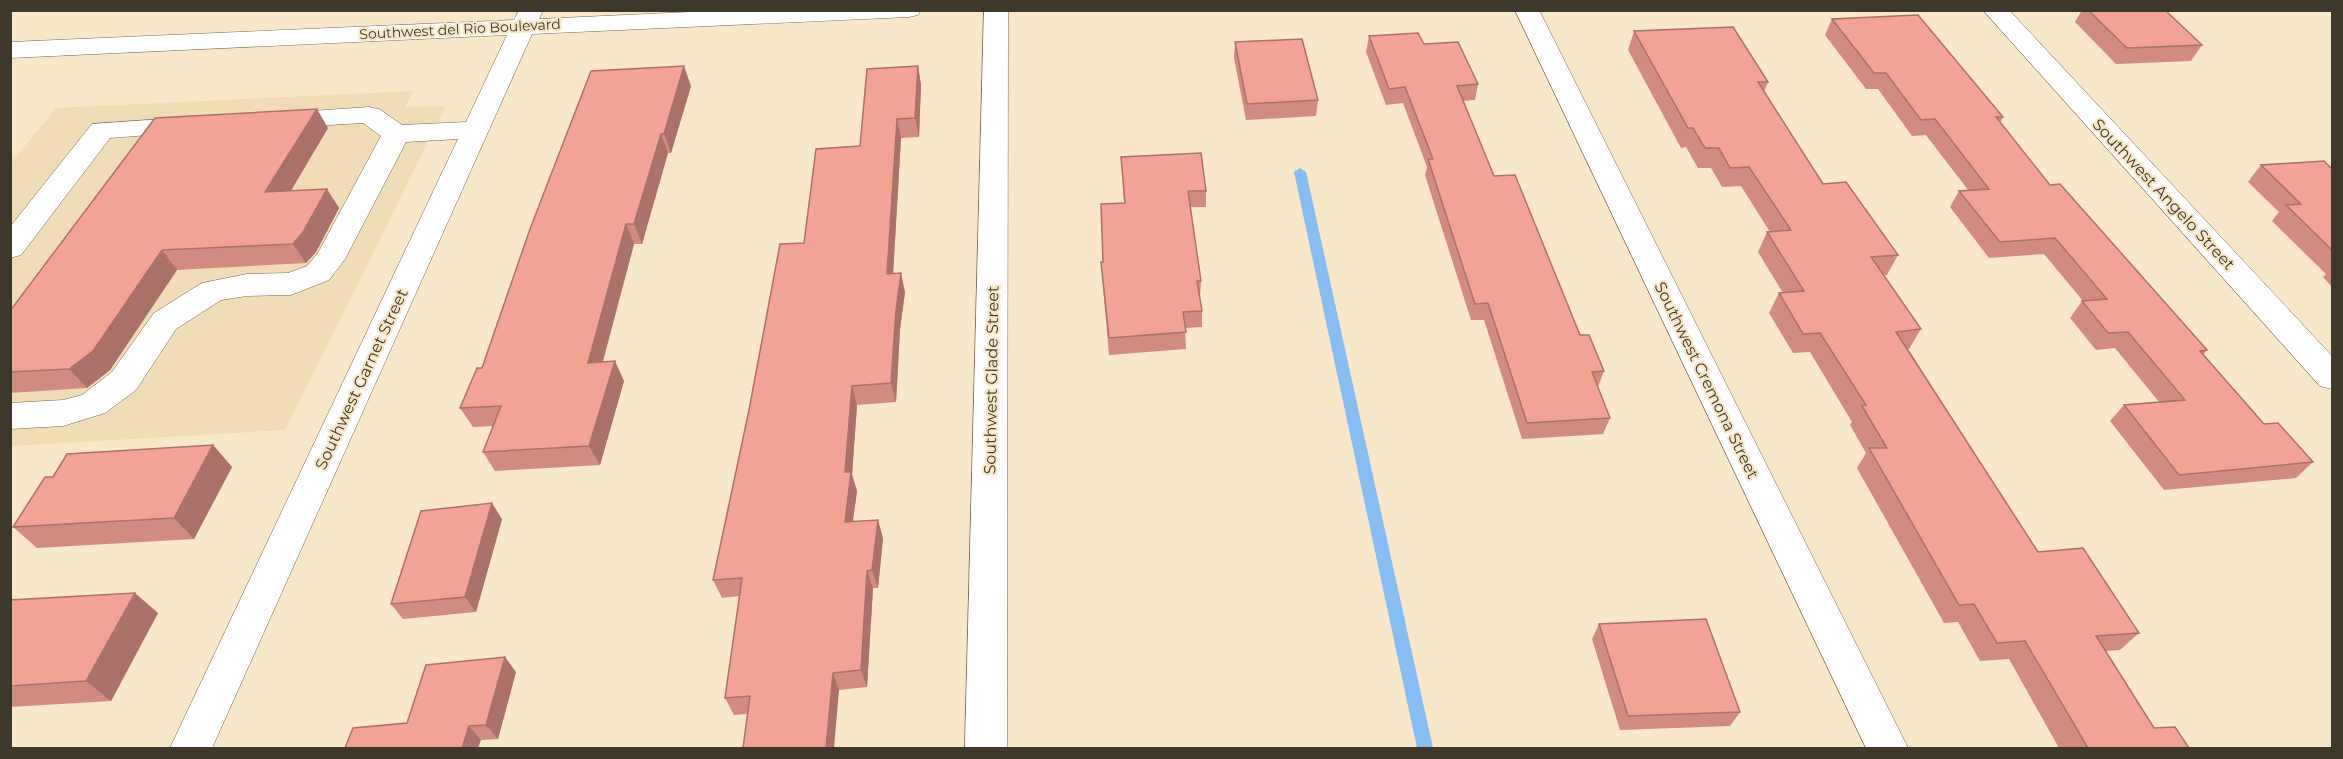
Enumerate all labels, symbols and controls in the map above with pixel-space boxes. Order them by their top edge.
street label: Southwest del Rio Boulevard [359,15,561,43]
street label: Southwest Angelo Street [2089,115,2239,274]
street label: Southwest Cremona Street [1650,279,1763,482]
street label: Southwest Garnet Street [311,285,412,473]
street label: Southwest Glade Street [980,285,1003,475]

